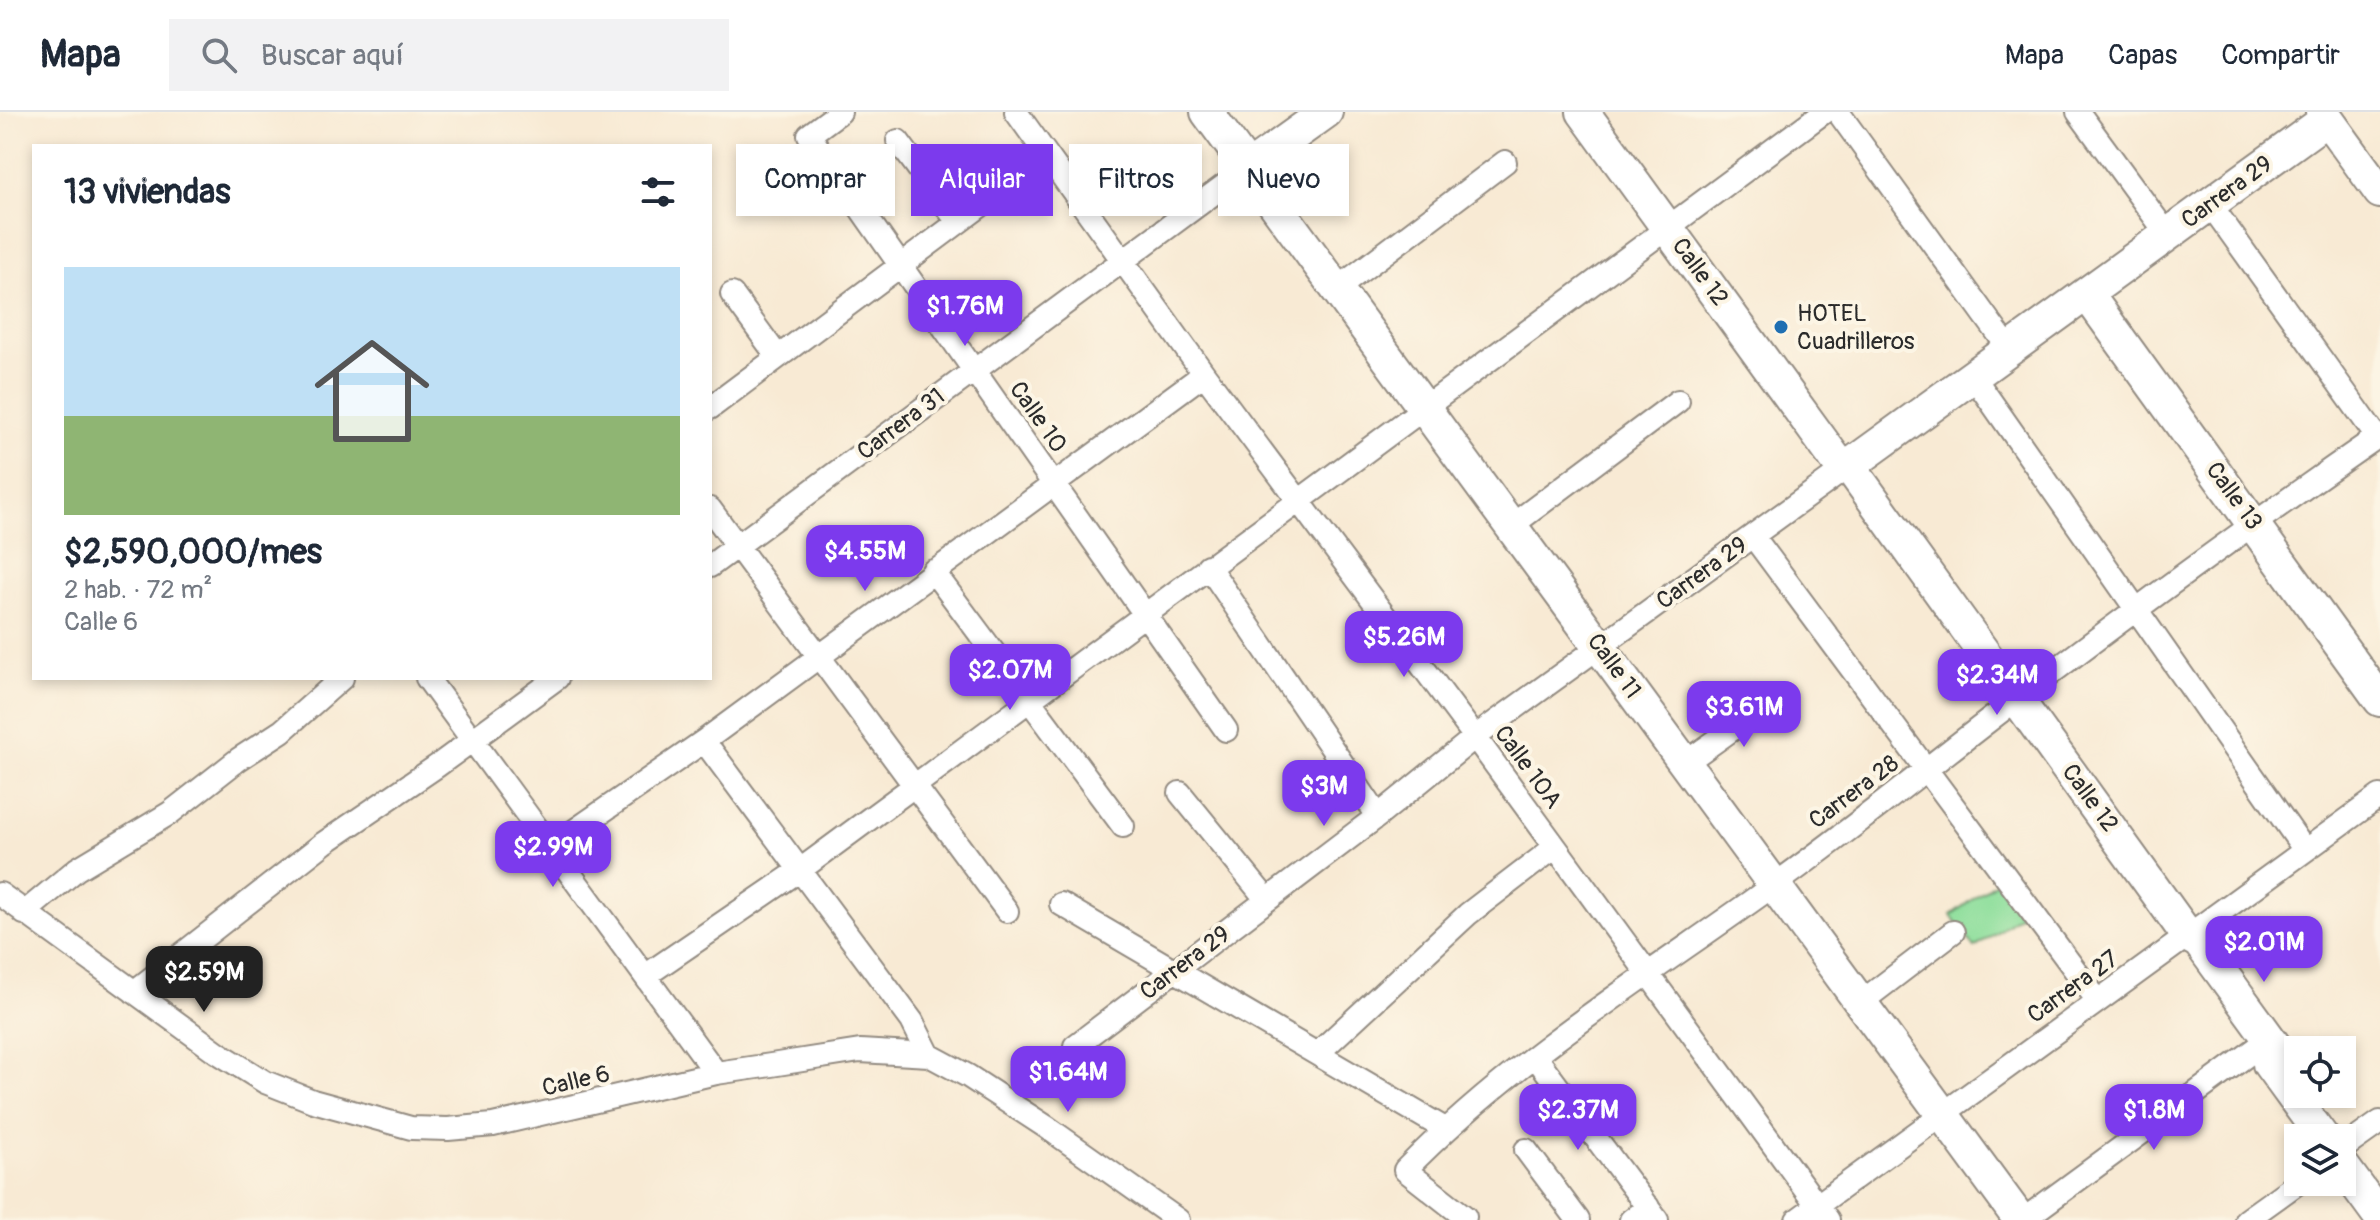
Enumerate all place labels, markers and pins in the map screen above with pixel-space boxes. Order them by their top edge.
pin: $1.76M [900,280,1030,348]
place label: HOTEL Cuadrilleros [1797,299,1915,356]
marker: HOTEL Cuadrilleros [1772,318,1790,336]
pin: $4.55M [800,525,930,593]
pin: $5.26M [1339,611,1469,679]
pin: $2.07M [945,644,1075,712]
pin: $2.34M [1932,649,2062,717]
pin: $3.61M [1679,681,1809,749]
pin: $3M [1285,760,1363,828]
pin: $2.99M [488,821,618,889]
pin: $2.01M [2199,916,2329,984]
pin: $2.59M [139,946,269,1014]
pin: $1.64M [1003,1046,1133,1114]
pin: $2.37M [1513,1084,1643,1152]
pin: $1.8M [2098,1084,2210,1152]

